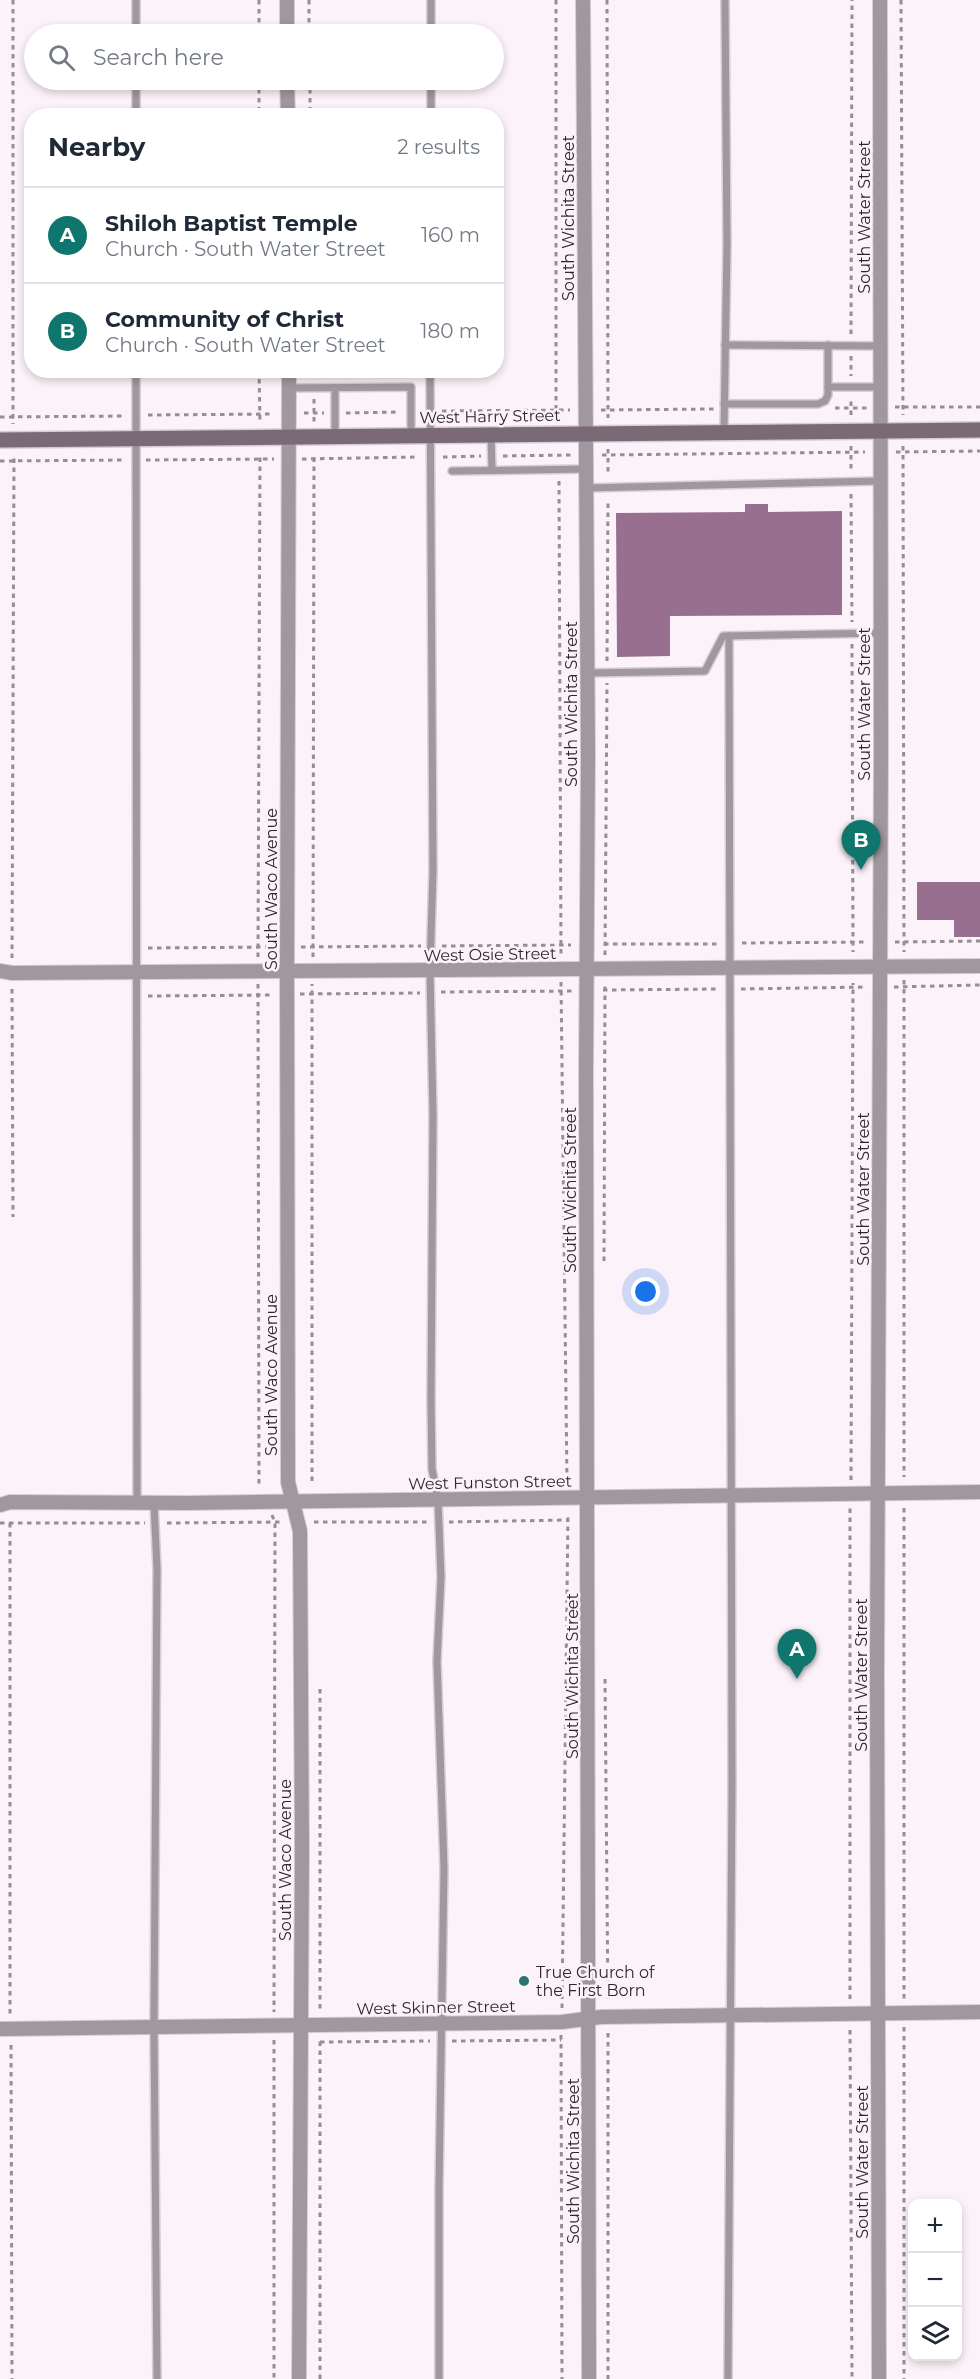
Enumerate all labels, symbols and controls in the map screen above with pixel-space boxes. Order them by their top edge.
search box [24,24,504,90]
icon: search [45,41,78,74]
text: Search here [93,44,224,71]
text: Nearby [48,131,145,163]
text: 2 results [397,135,480,159]
street label: South Wichita Street [559,135,578,301]
street label: South Water Street [855,140,874,294]
text: Shiloh Baptist Temple [105,210,358,237]
text: A [60,223,75,247]
text: 160 m [421,223,480,247]
text: Church · South Water Street [105,237,386,261]
text: Community of Christ [105,306,344,333]
text: B [60,319,75,343]
text: 180 m [420,319,480,343]
text: Church · South Water Street [105,333,386,357]
street label: West Harry Street [419,406,561,427]
street label: South Wichita Street [562,621,581,787]
street label: South Water Street [855,627,874,781]
street label: South Waco Avenue [262,808,281,970]
pin: B [842,820,880,870]
street label: West Osie Street [423,944,557,965]
street label: South Wichita Street [561,1107,580,1273]
street label: South Water Street [854,1112,873,1266]
your location [631,1277,660,1306]
street label: South Waco Avenue [262,1294,281,1456]
street label: West Funston Street [408,1472,573,1493]
street label: South Wichita Street [563,1593,582,1759]
street label: South Water Street [852,1598,871,1752]
pin: A [778,1630,816,1679]
street label: South Waco Avenue [276,1779,295,1941]
place label: True Church of the First Born [536,1963,655,2000]
marker: True Church of the First Born [517,1974,531,1988]
street label: West Skinner Street [356,1997,516,2018]
street label: South Wichita Street [564,2078,583,2244]
street label: South Water Street [853,2085,872,2239]
map controls [908,2199,962,2361]
button: + [908,2199,962,2253]
button: − [908,2253,962,2307]
button: layers [908,2307,962,2361]

